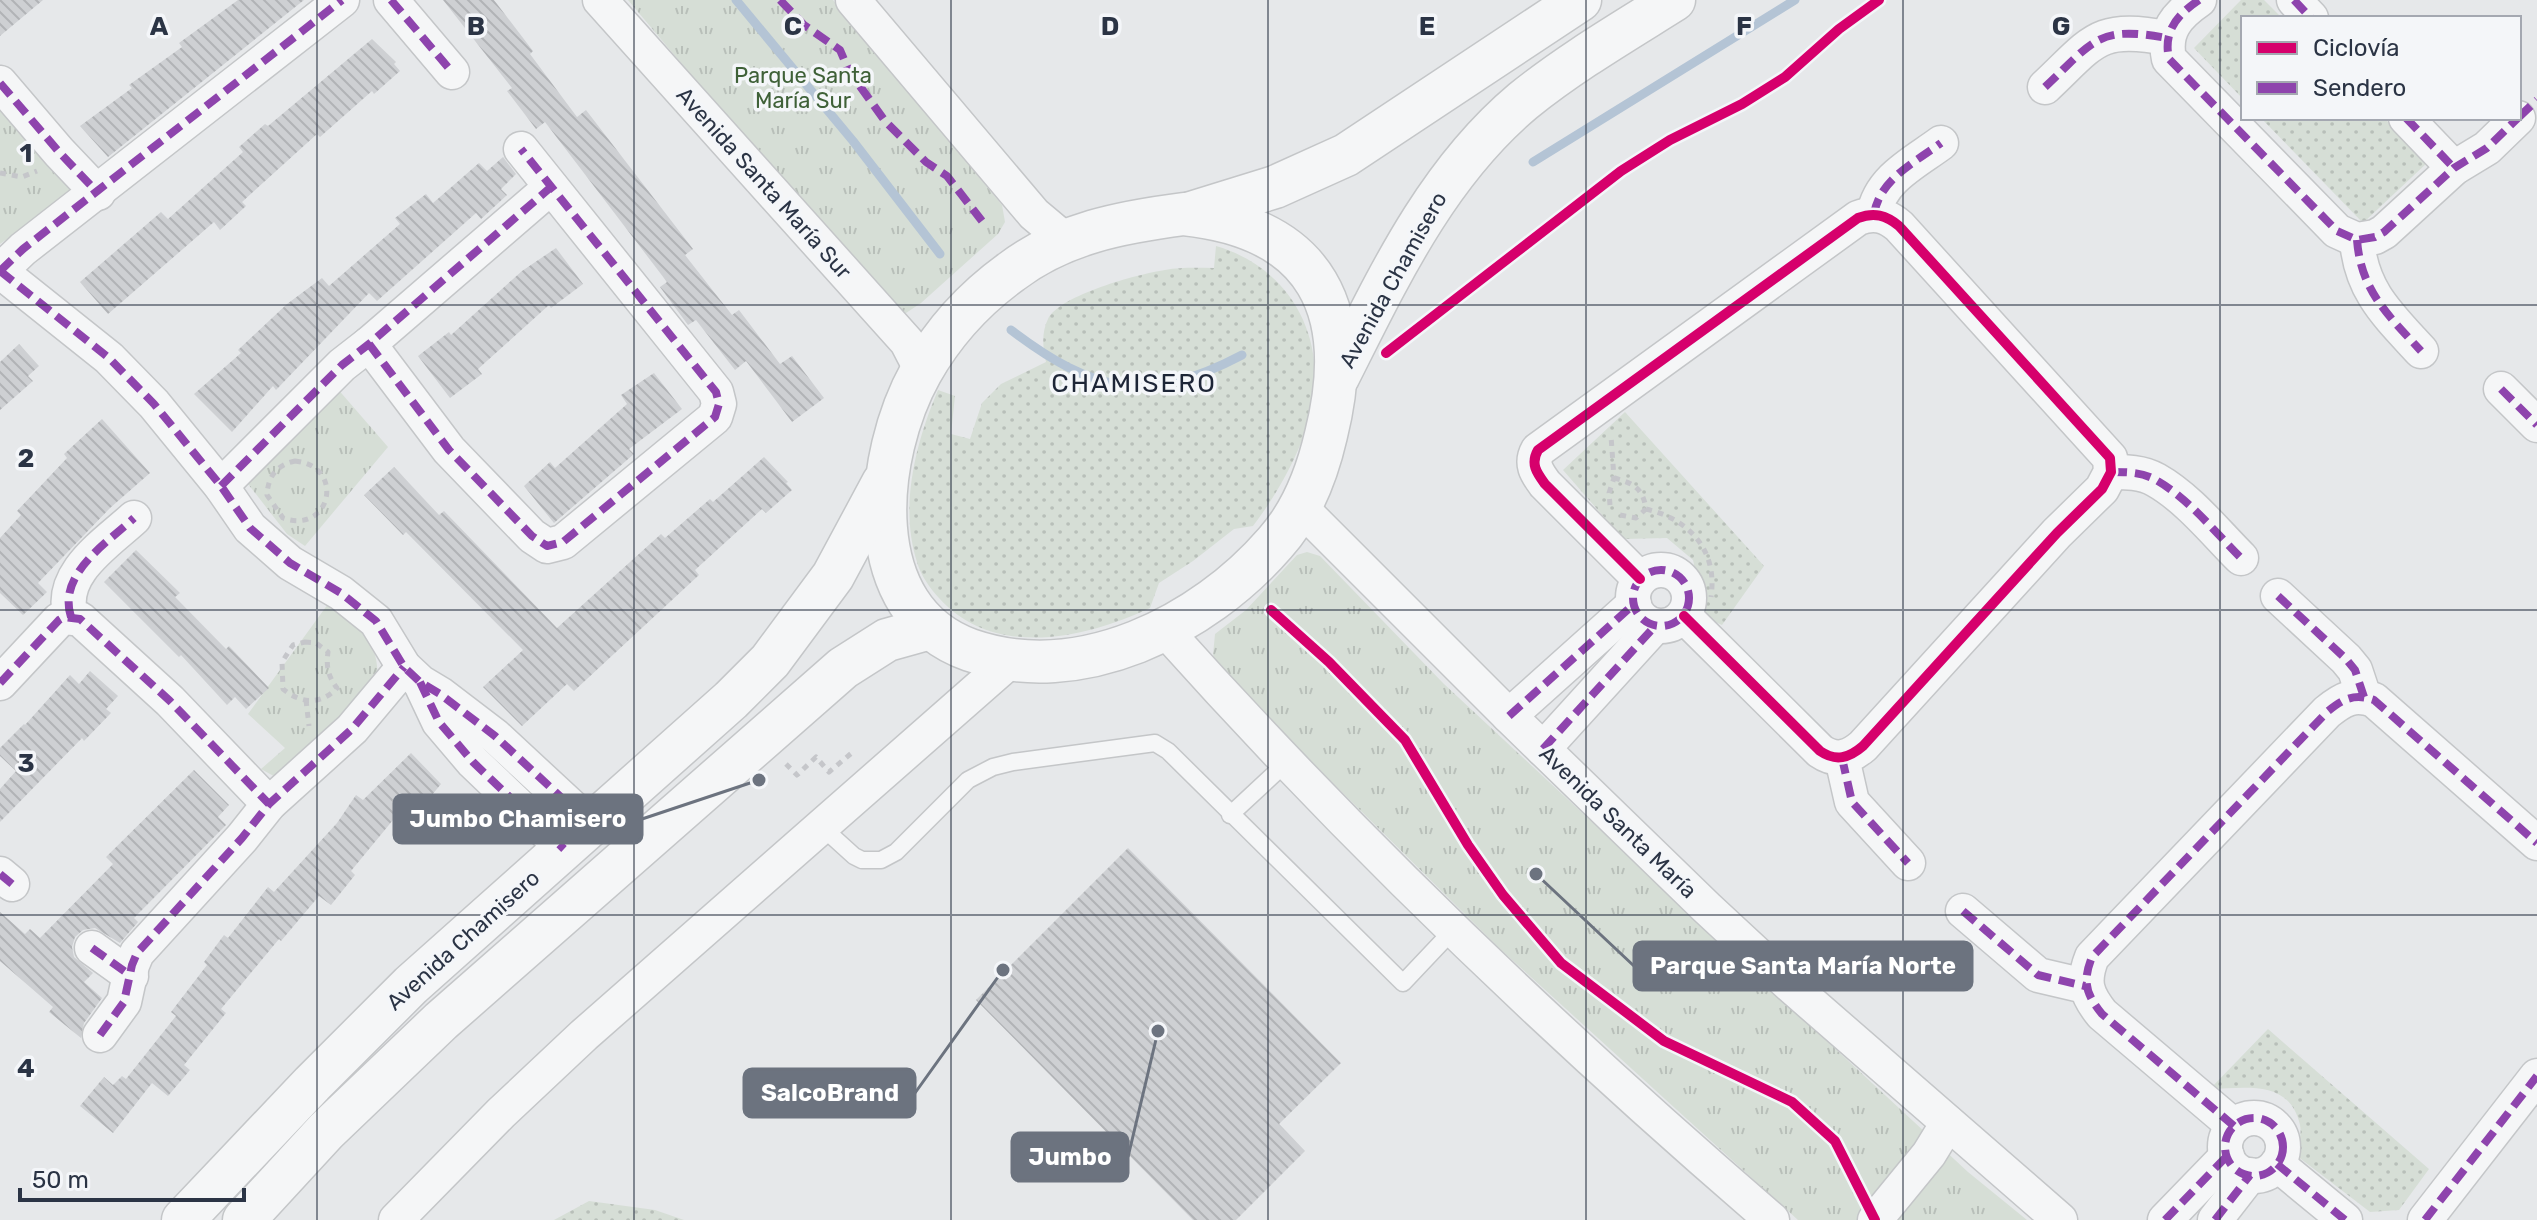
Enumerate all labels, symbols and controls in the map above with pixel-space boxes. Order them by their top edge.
text: A [150,11,169,42]
text: B [467,11,485,42]
text: C [784,11,802,42]
text: D [1101,11,1119,42]
text: E [1419,11,1435,42]
text: F [1736,11,1752,42]
text: G [2052,11,2070,42]
legend [2241,16,2521,120]
text: Ciclovía [2313,34,2400,62]
park label: Parque Santa María Sur [734,62,872,114]
text: Sendero [2313,74,2406,102]
street label: Avenida Santa María Sur [671,82,858,285]
text: 1 [20,138,32,169]
street label: Avenida Chamisero [1333,187,1453,373]
district label: CHAMISERO [1051,368,1217,399]
text: 2 [18,443,34,474]
street label: Avenida Santa María [1534,740,1702,904]
text: 3 [17,748,35,779]
callout: Jumbo Chamisero [394,795,642,843]
text: Jumbo Chamisero [410,805,626,833]
street label: Avenida Chamisero [381,864,545,1016]
callout: Parque Santa María Norte [1634,942,1972,990]
text: Parque Santa María Norte [1650,952,1956,980]
text: 4 [17,1053,35,1084]
callout: SalcoBrand [744,1069,915,1117]
text: SalcoBrand [761,1079,899,1107]
callout: Jumbo [1012,1133,1128,1181]
text: Jumbo [1028,1143,1112,1171]
scale bar [20,1152,244,1202]
text: 50 m [32,1166,89,1194]

